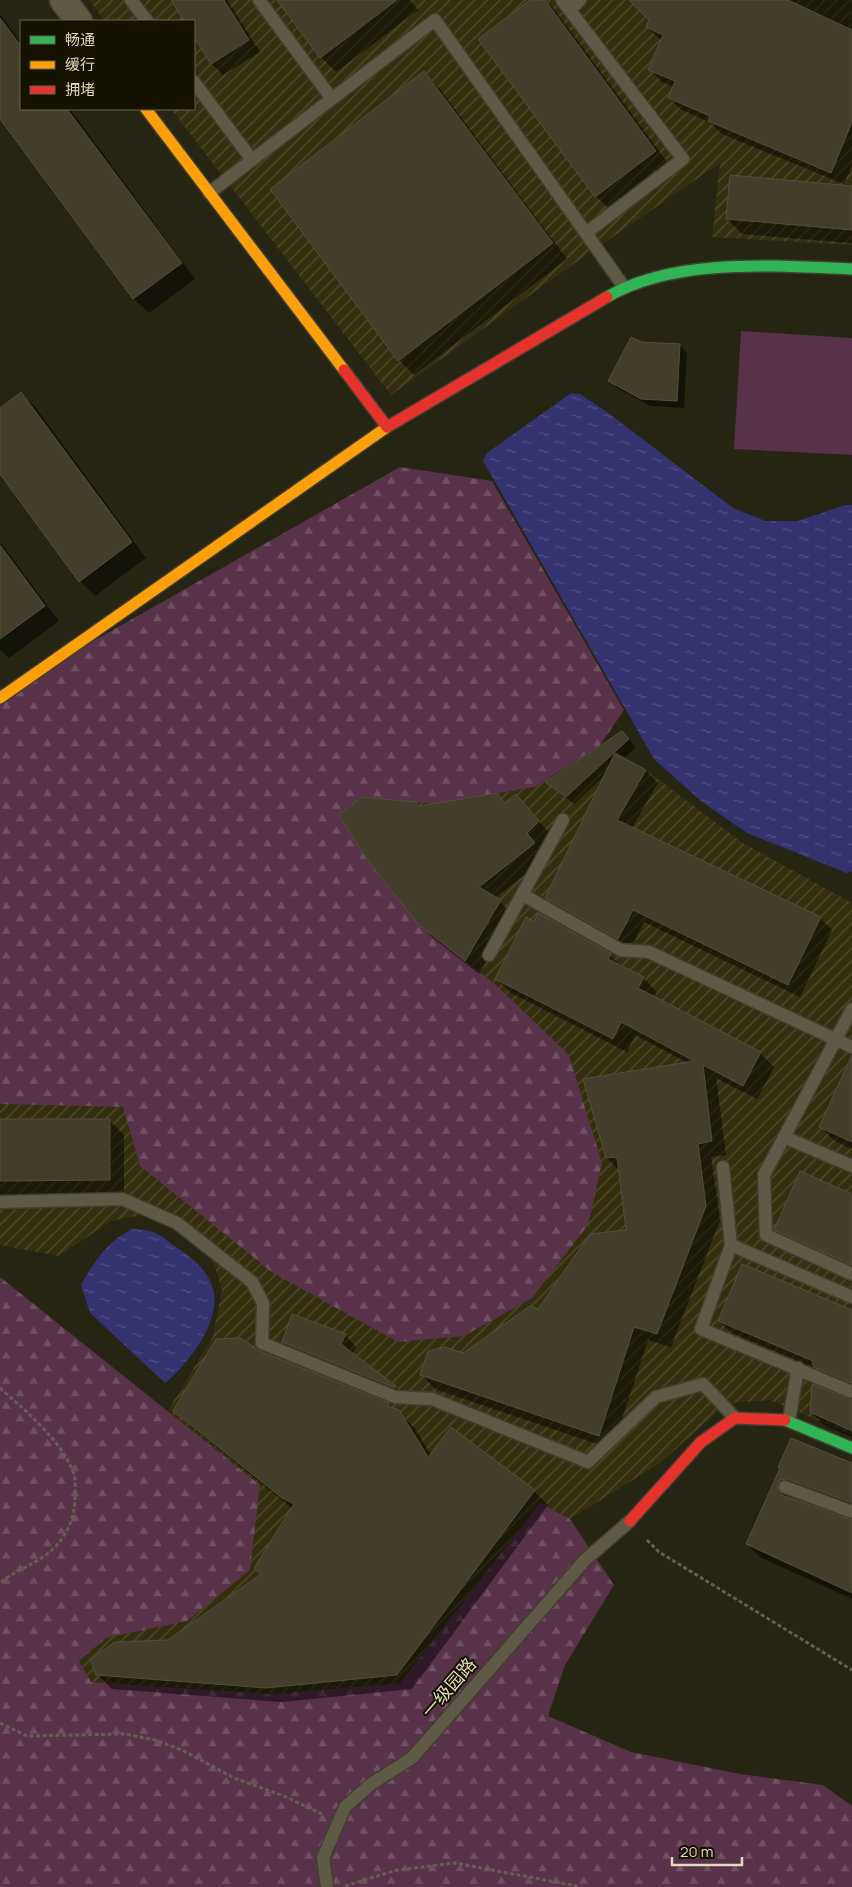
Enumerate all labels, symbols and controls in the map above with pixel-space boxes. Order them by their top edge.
legend [20,20,195,110]
text: 畅通 [65,29,95,50]
text: 缓行 [65,54,95,75]
text: 拥堵 [65,79,95,100]
street label: 一级园路 [416,1652,481,1722]
scale bar [672,1834,742,1866]
text: 20 m [680,1841,713,1862]

